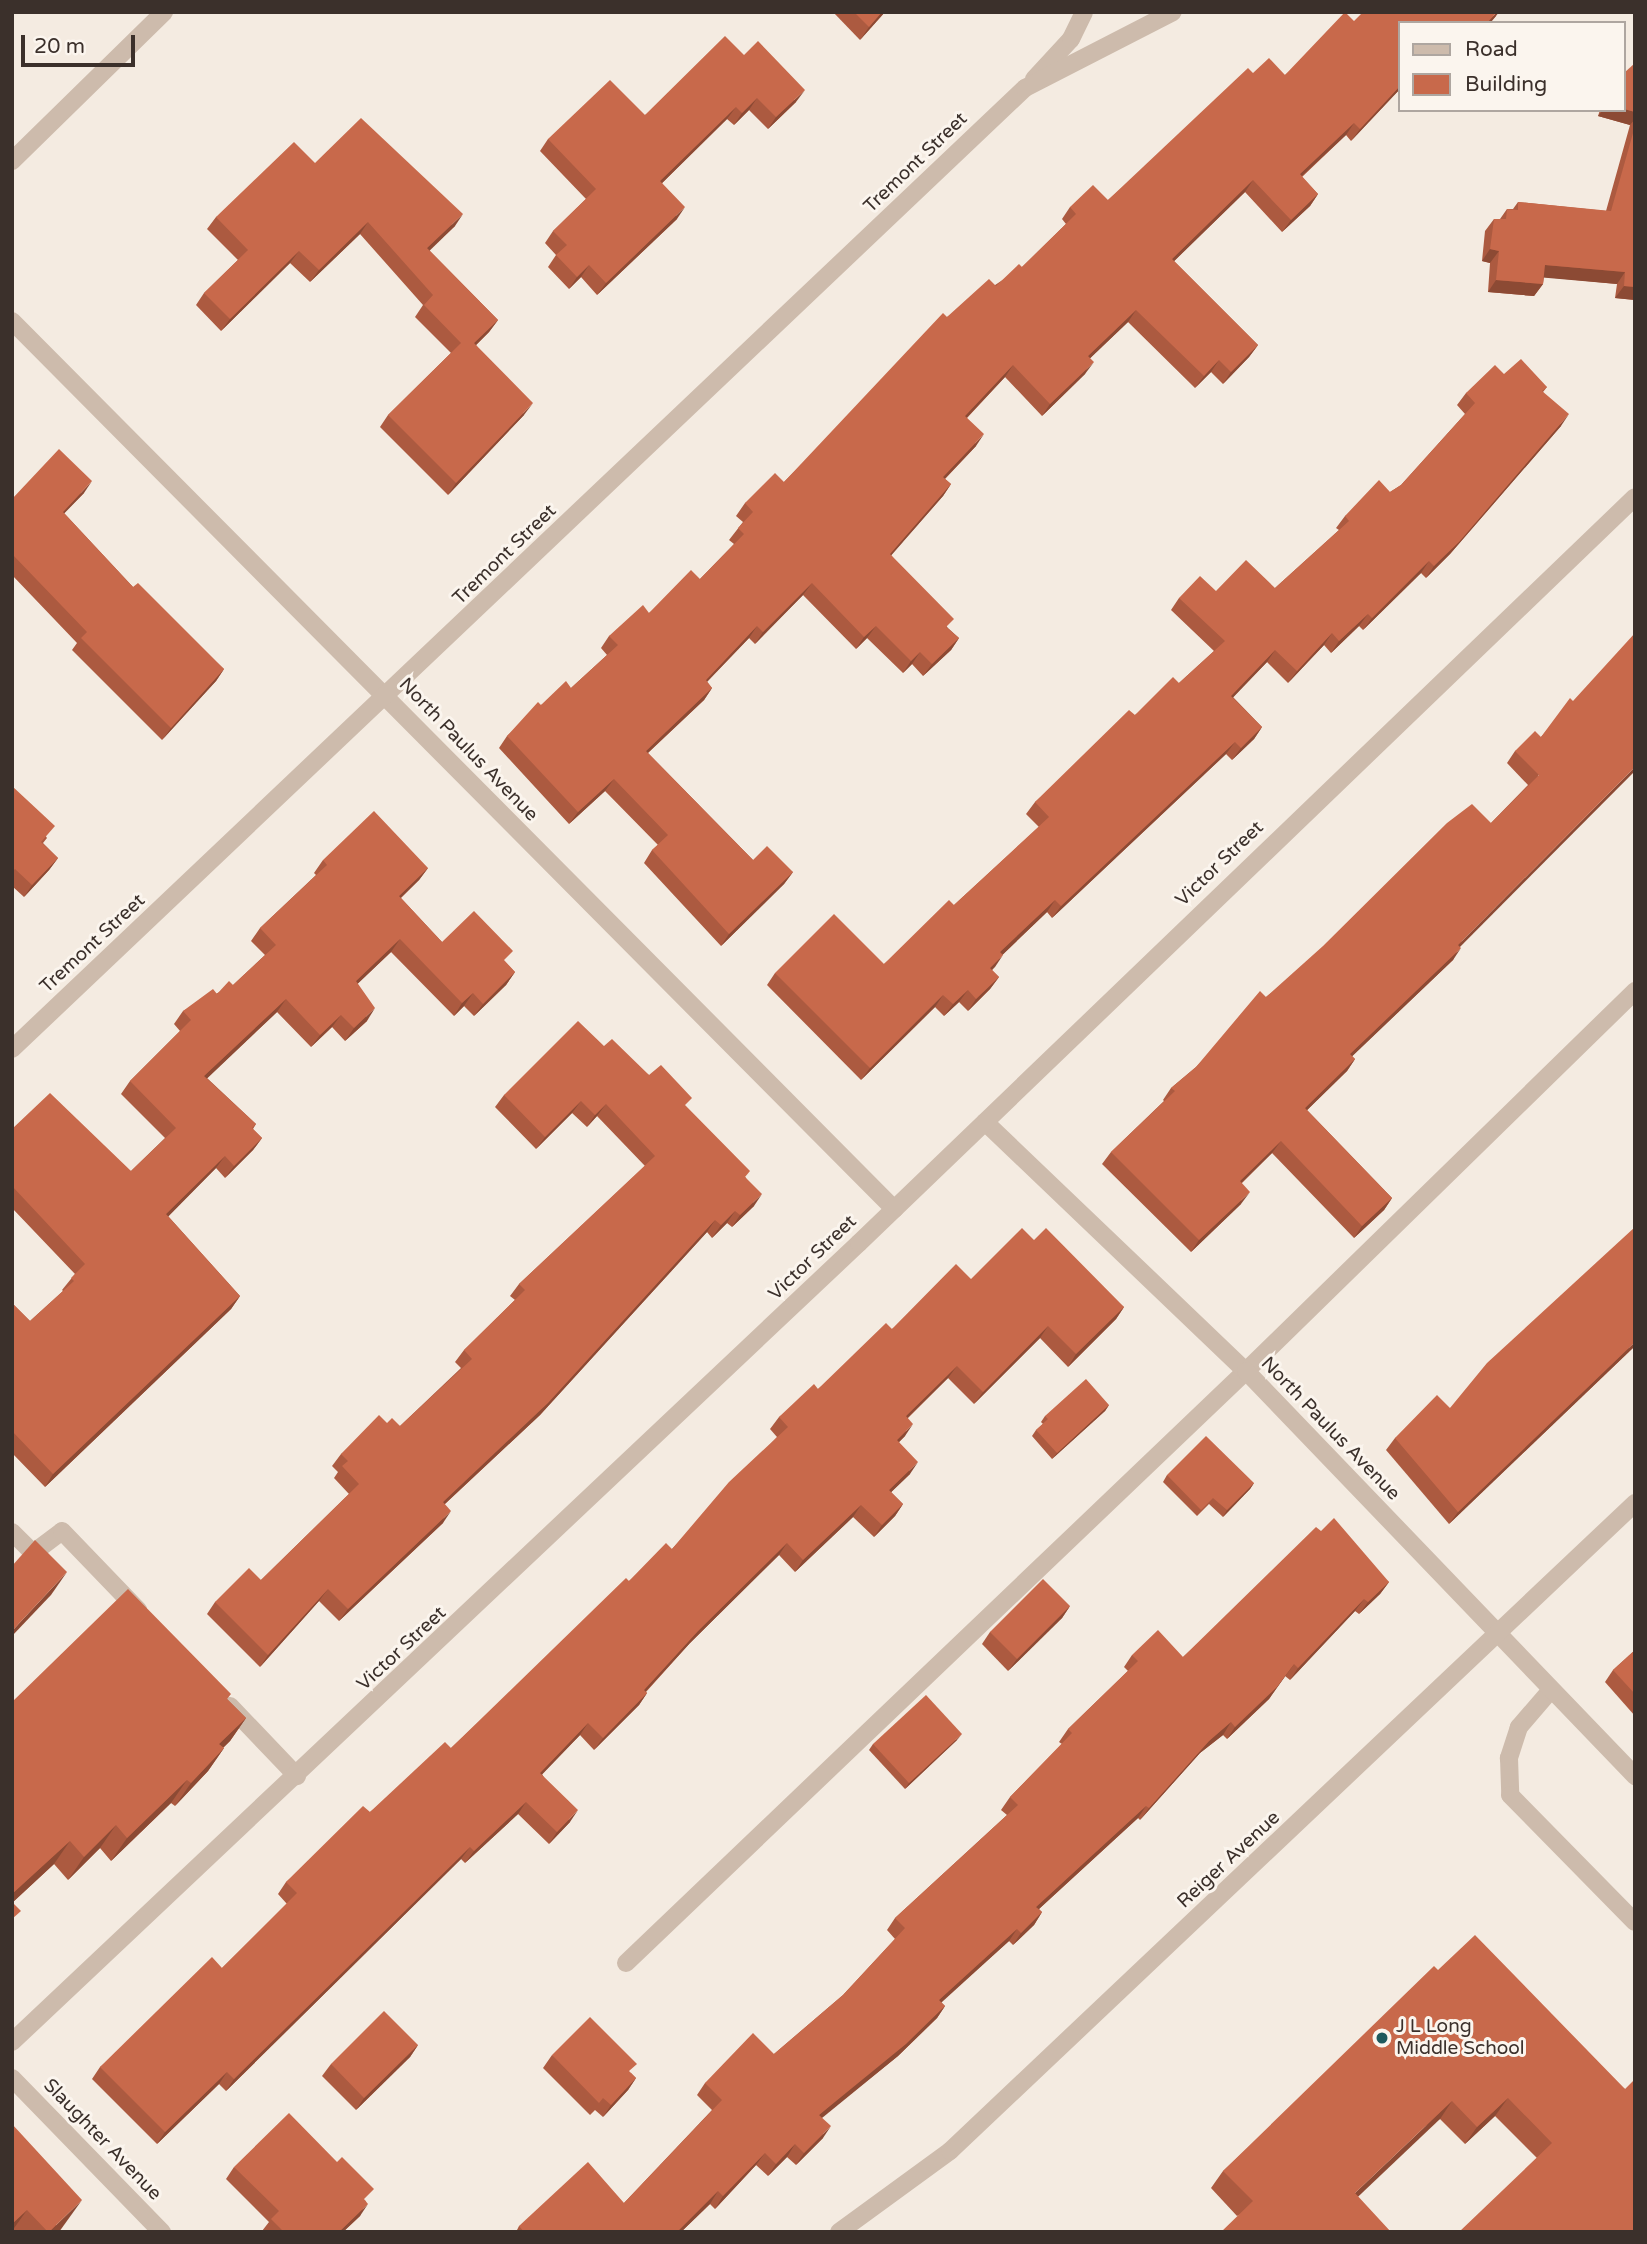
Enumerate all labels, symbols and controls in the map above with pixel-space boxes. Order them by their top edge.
scale bar [24,21,138,65]
legend [1398,21,1626,112]
text: 20 m [34,34,85,59]
text: Road [1465,37,1518,62]
text: Building [1465,72,1547,97]
street label: Tremont Street [860,108,972,218]
street label: Tremont Street [449,500,561,610]
street label: North Paulus Avenue [394,674,542,826]
street label: Victor Street [1171,817,1269,911]
street label: Tremont Street [36,890,150,998]
street label: Victor Street [764,1211,862,1305]
street label: North Paulus Avenue [1256,1353,1404,1505]
street label: Victor Street [353,1602,451,1696]
street label: Reiger Avenue [1173,1807,1285,1913]
place label: J L Long Middle School [1396,2016,1525,2060]
marker: J L Long Middle School [1374,2030,1390,2046]
street label: Slaughter Avenue [38,2075,166,2205]

